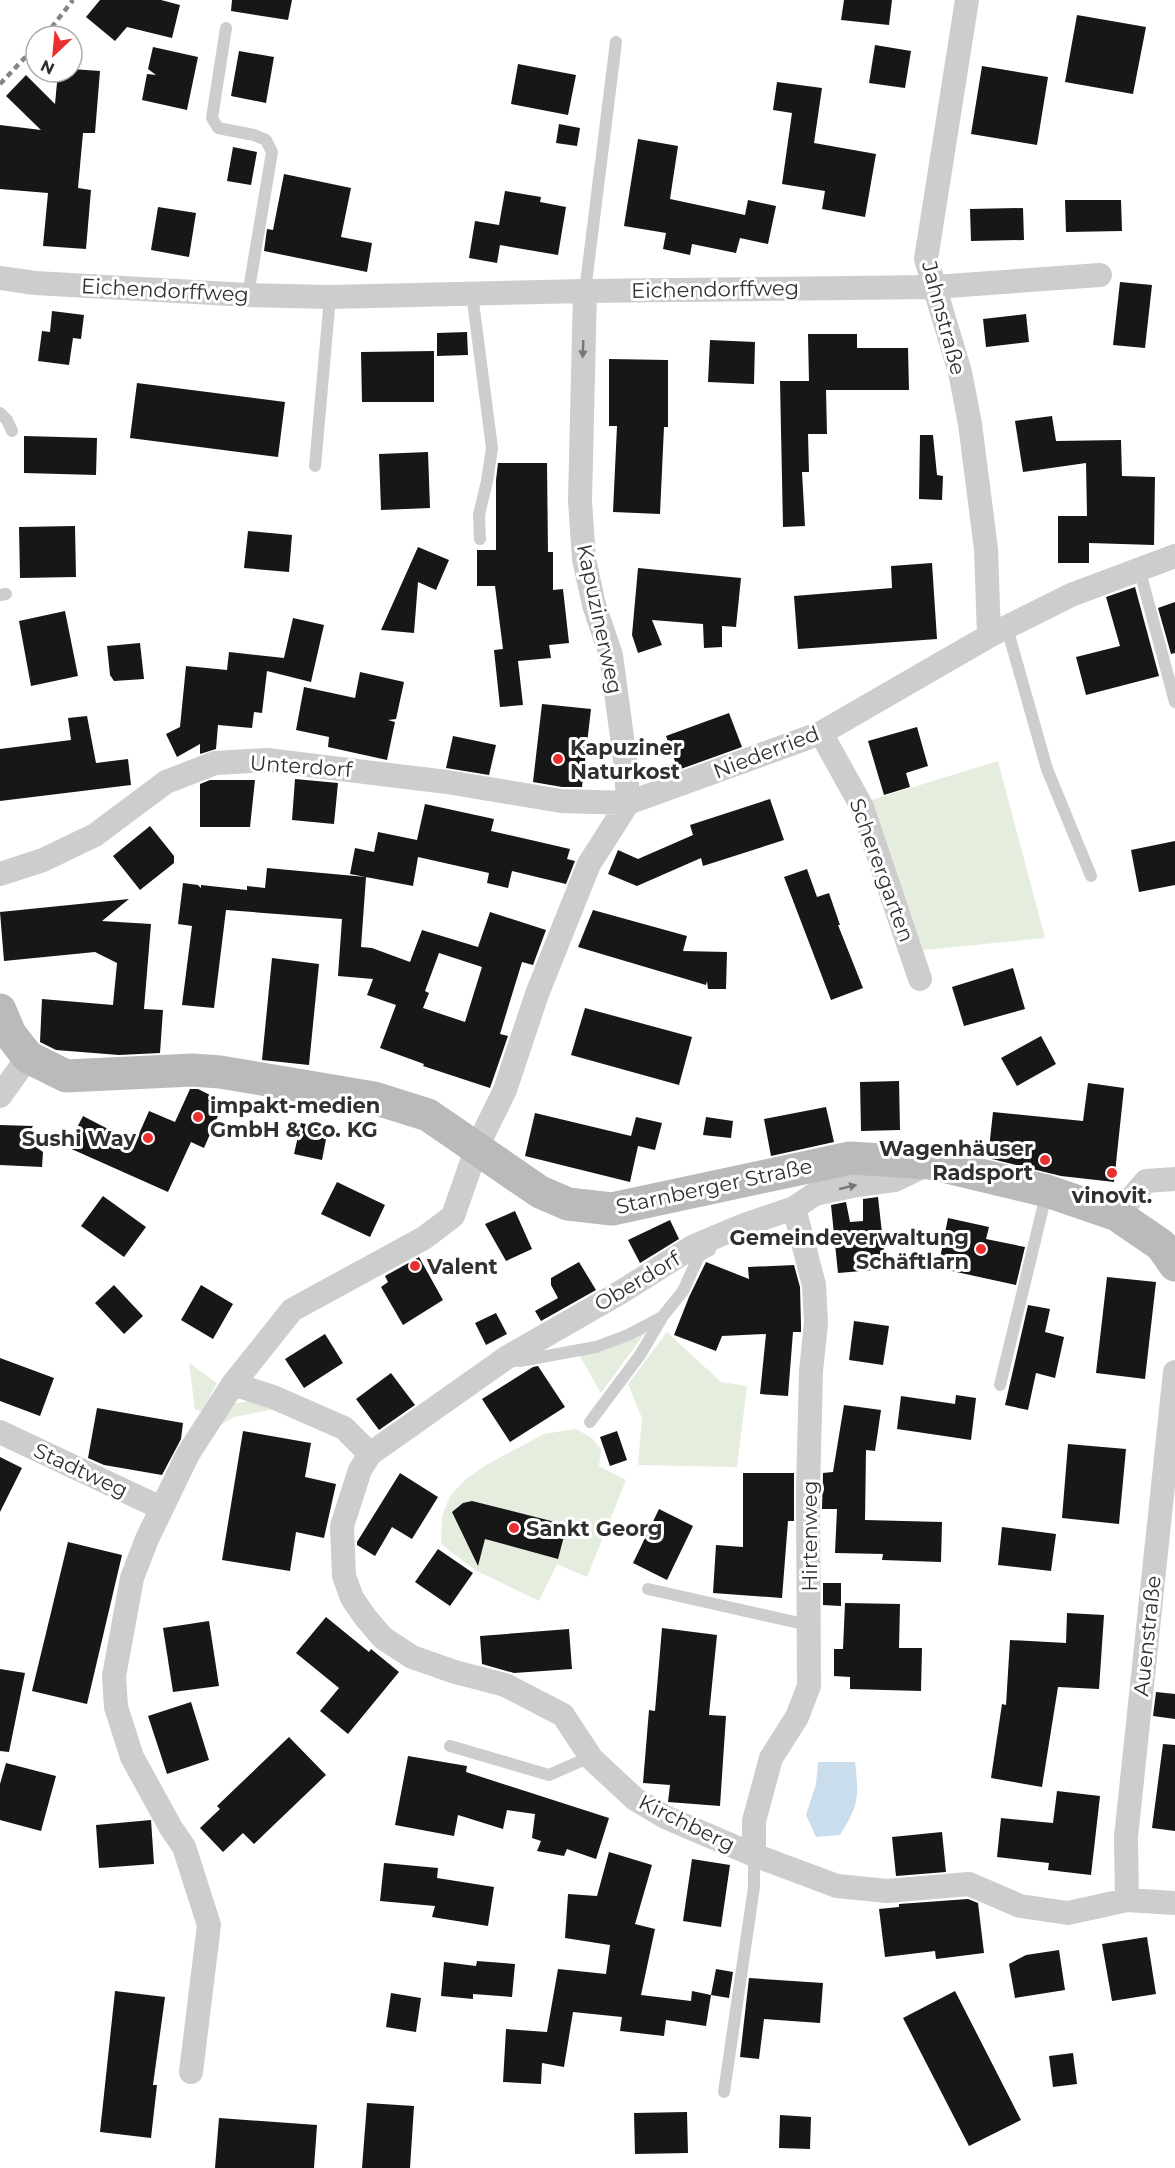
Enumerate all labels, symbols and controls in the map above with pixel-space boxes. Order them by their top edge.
north arrow [24,24,84,84]
text: N [38,56,58,78]
street label: Jahnstraße [917,257,971,378]
street label: Eichendorffweg [80,273,250,307]
street label: Eichendorffweg [631,275,799,303]
one-way arrow [578,340,588,359]
street label: Kapuzinerweg [572,542,628,696]
street label: Niederried [710,720,822,784]
place label: Kapuziner Naturkost [570,735,682,784]
street label: Unterdorf [249,750,354,782]
marker: Kapuziner Naturkost [551,752,565,766]
street label: Scherergarten [844,795,920,945]
place label: impakt-medien GmbH & Co. KG [210,1093,380,1142]
marker: impakt-medien GmbH & Co. KG [191,1110,205,1124]
place label: Sushi Way [22,1126,136,1151]
marker: Sushi Way [141,1131,155,1145]
place label: Wagenhäuser Radsport [879,1136,1033,1185]
street label: Starnberger Straße [614,1153,814,1219]
marker: Wagenhäuser Radsport [1038,1153,1052,1167]
marker: vinovit. [1105,1166,1119,1180]
one-way arrow [839,1181,857,1191]
place label: vinovit. [1071,1183,1152,1208]
place label: Gemeindeverwaltung Schäftlarn [729,1225,969,1274]
marker: Gemeindeverwaltung Schäftlarn [974,1242,988,1256]
street label: Oberdorf [590,1245,685,1316]
place label: Valent [426,1254,498,1279]
marker: Valent [408,1259,422,1273]
street label: Stadtweg [30,1437,132,1503]
street label: Hirtenweg [797,1480,822,1592]
place label: Sankt Georg [526,1516,662,1541]
marker: Sankt Georg [507,1521,521,1535]
street label: Auenstraße [1128,1574,1166,1698]
street label: Kirchberg [635,1789,739,1857]

